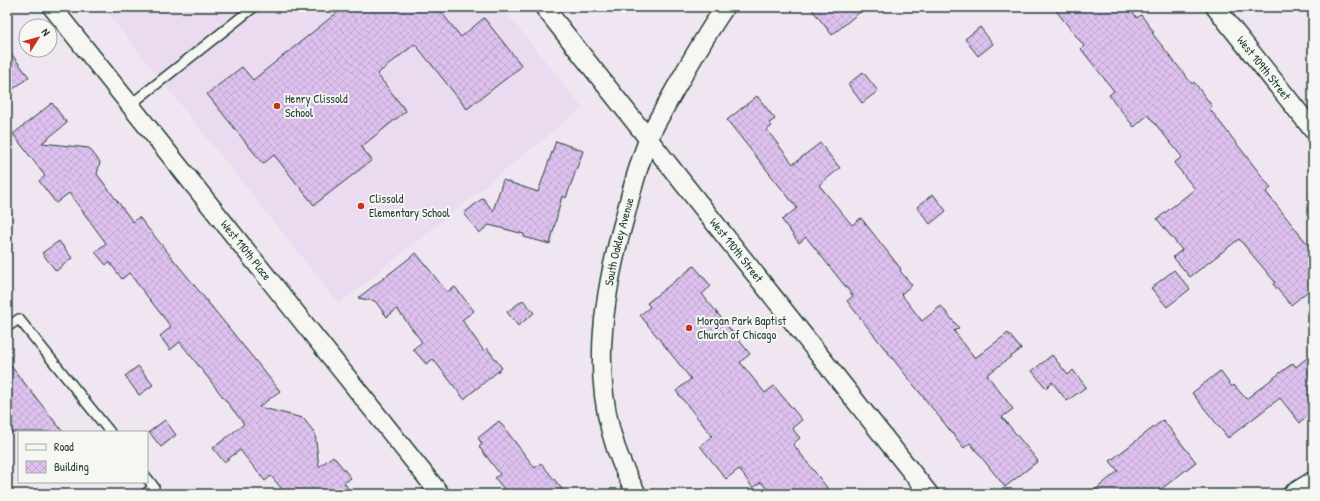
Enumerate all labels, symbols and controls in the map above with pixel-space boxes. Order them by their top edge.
north arrow [18,18,58,58]
text: N [39,25,53,39]
street label: West 109th Street [1233,32,1295,104]
place label: Henry Clissold School [285,90,348,121]
marker: Henry Clissold School [272,101,282,111]
place label: Clissold Elementary School [369,190,451,221]
street label: South Oakley Avenue [600,196,638,287]
marker: Clissold Elementary School [356,201,366,211]
street label: West 110th Street [706,214,768,286]
street label: West 110th Place [217,216,276,284]
place label: Morgan Park Baptist Church of Chicago [697,312,787,343]
marker: Morgan Park Baptist Church of Chicago [684,323,694,333]
legend [18,431,148,483]
text: Road [54,438,74,455]
text: Building [54,458,89,475]

